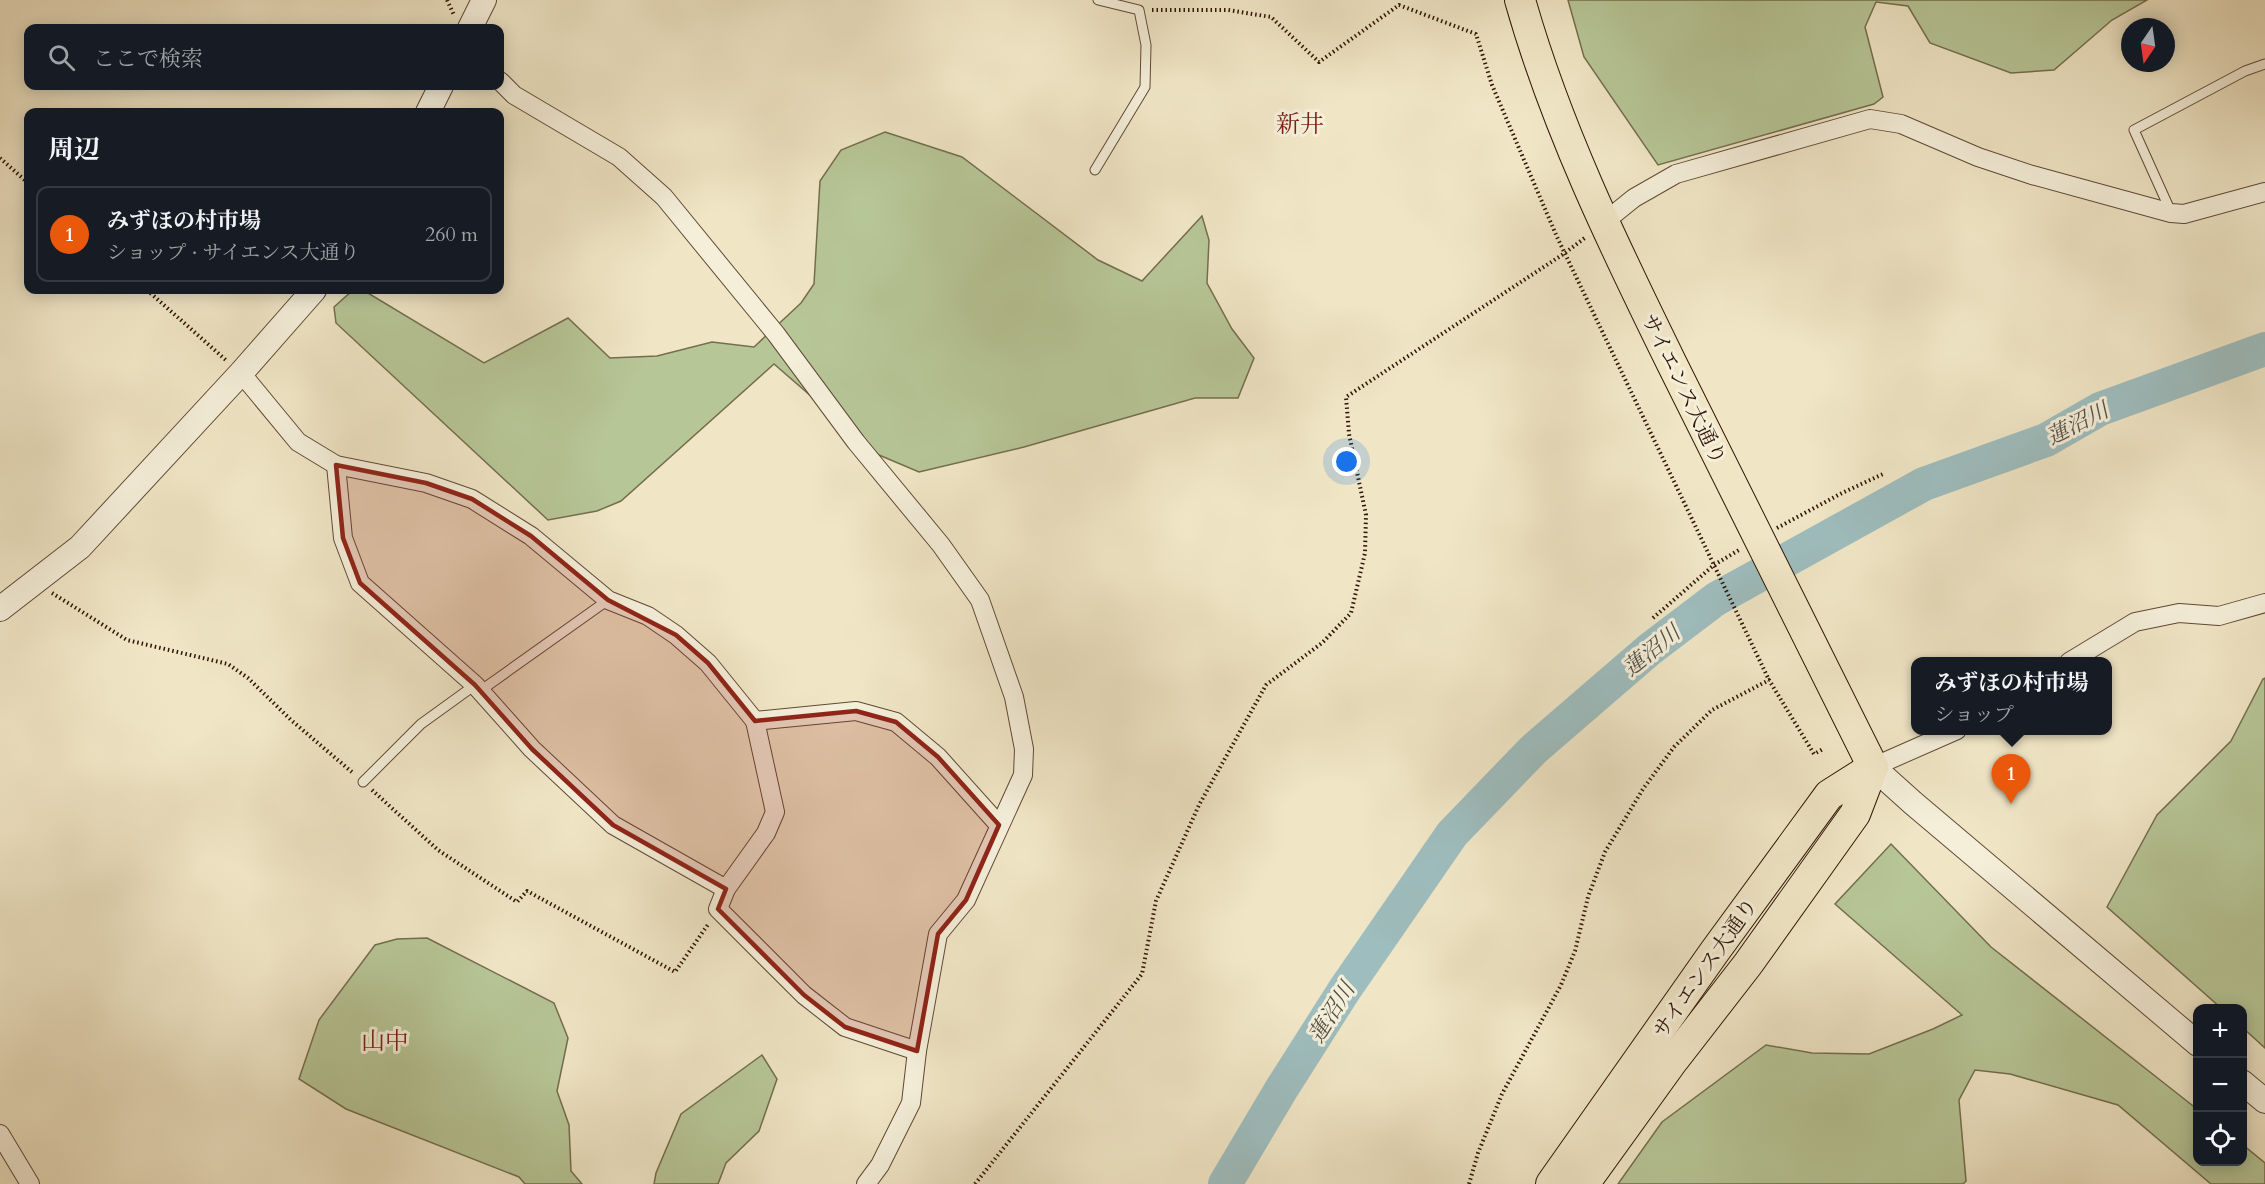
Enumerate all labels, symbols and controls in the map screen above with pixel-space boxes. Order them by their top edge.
north arrow [2121,18,2175,72]
search box [24,24,504,90]
icon: search [45,41,78,74]
text: ここで検索 [93,44,203,74]
district label: 新井 [1276,108,1324,141]
text: 周辺 [48,132,100,167]
text: みずほの村市場 [107,206,261,236]
text: 1 [64,221,75,248]
text: 260 m [425,221,478,248]
text: ショップ · サイエンス大通り [107,239,360,266]
street label: サイエンス大通り [1634,309,1733,470]
water label: 蓮沼川 [2041,395,2115,452]
your location [1332,447,1361,476]
water label: 蓮沼川 [1617,617,1688,683]
popup [1911,657,2112,735]
text: みずほの村市場 [1934,668,2089,698]
text: ショップ [1934,701,2014,728]
pin: 1 [1992,754,2030,804]
street label: サイエンス大通り [1646,892,1765,1044]
water label: 蓮沼川 [1302,975,1363,1048]
map controls [2193,1004,2247,1166]
button: + [2193,1004,2247,1058]
district label: 山中 [361,1025,409,1058]
button: − [2193,1058,2247,1112]
button: locate [2193,1112,2247,1166]

